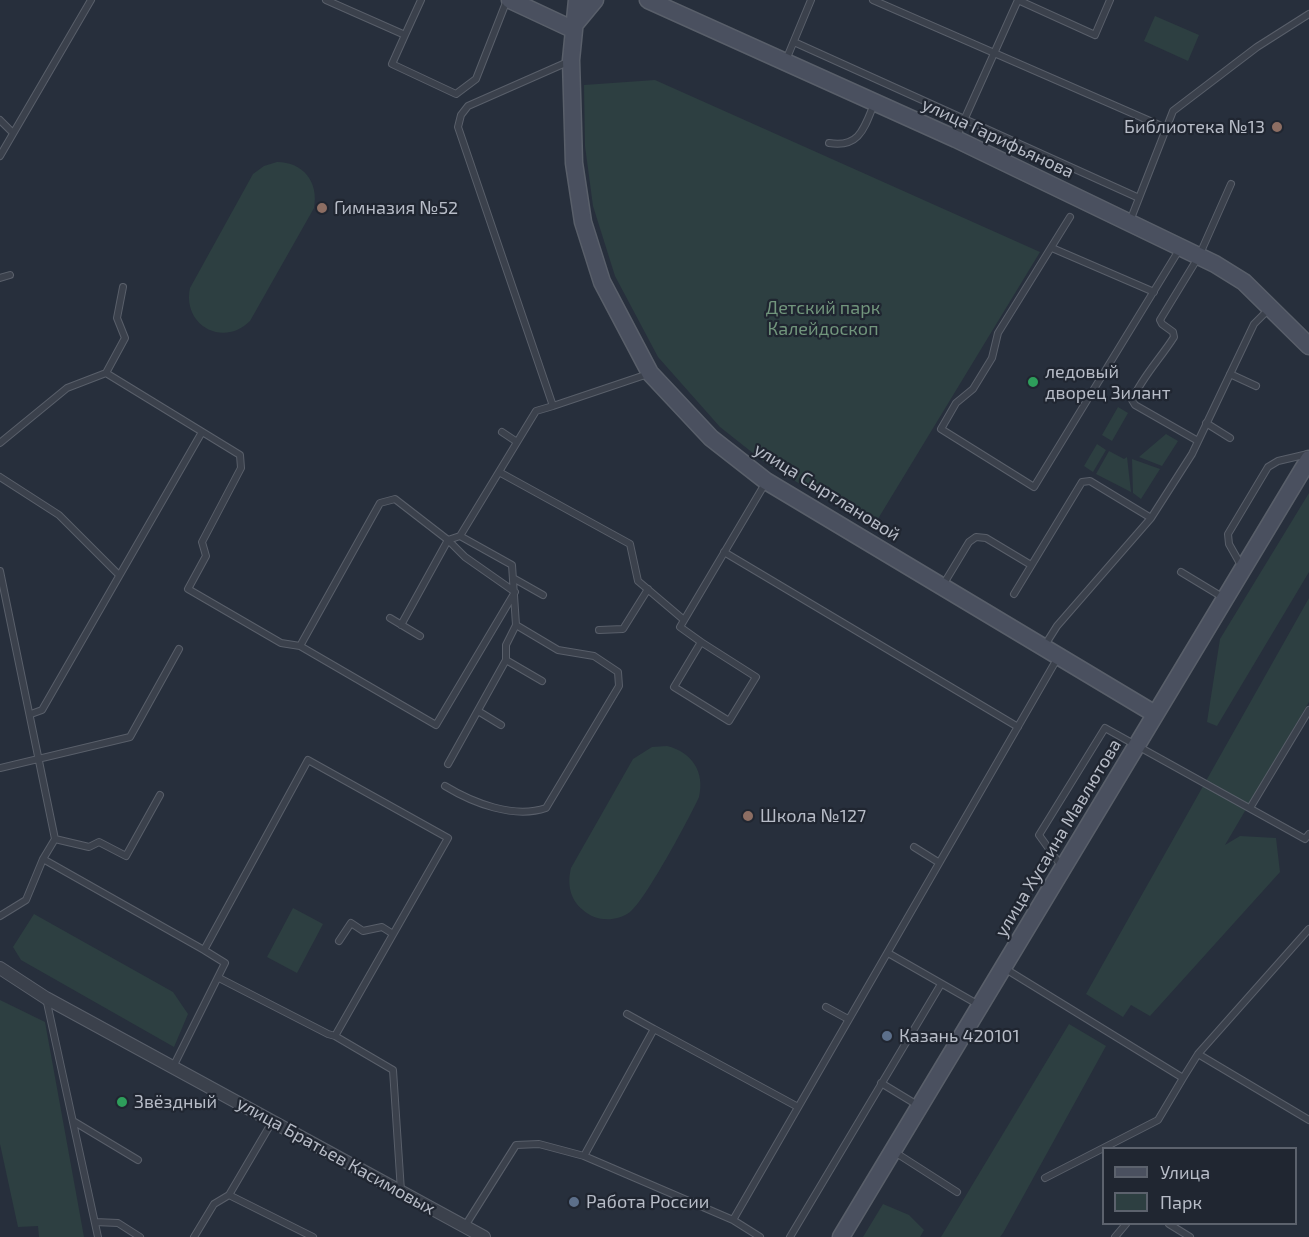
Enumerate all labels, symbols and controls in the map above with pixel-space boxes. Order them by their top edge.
street label: улица Гарифьянова [919,93,1077,183]
place label: Библиотека №13 [1124,116,1265,138]
marker: Библиотека №13 [1270,120,1284,134]
place label: Гимназия №52 [334,197,458,219]
marker: Гимназия №52 [315,201,329,215]
park label: Детский парк Калейдоскоп [766,297,880,340]
place label: ледовый дворец Зилант [1045,361,1171,404]
marker: ледовый дворец Зилант [1026,375,1040,389]
street label: улица Сыртлановой [750,438,904,546]
street label: улица Хусаина Мавлютова [990,735,1126,941]
place label: Школа №127 [760,805,866,827]
marker: Школа №127 [741,809,755,823]
place label: Казань 420101 [899,1025,1020,1047]
marker: Казань 420101 [880,1029,894,1043]
place label: Звёздный [134,1091,217,1113]
street label: улица Братьев Касимовых [233,1092,439,1220]
marker: Звёздный [115,1095,129,1109]
legend [1102,1147,1297,1225]
text: Улица [1160,1161,1210,1183]
place label: Работа России [586,1191,709,1213]
text: Парк [1160,1191,1202,1213]
marker: Работа России [567,1195,581,1209]

